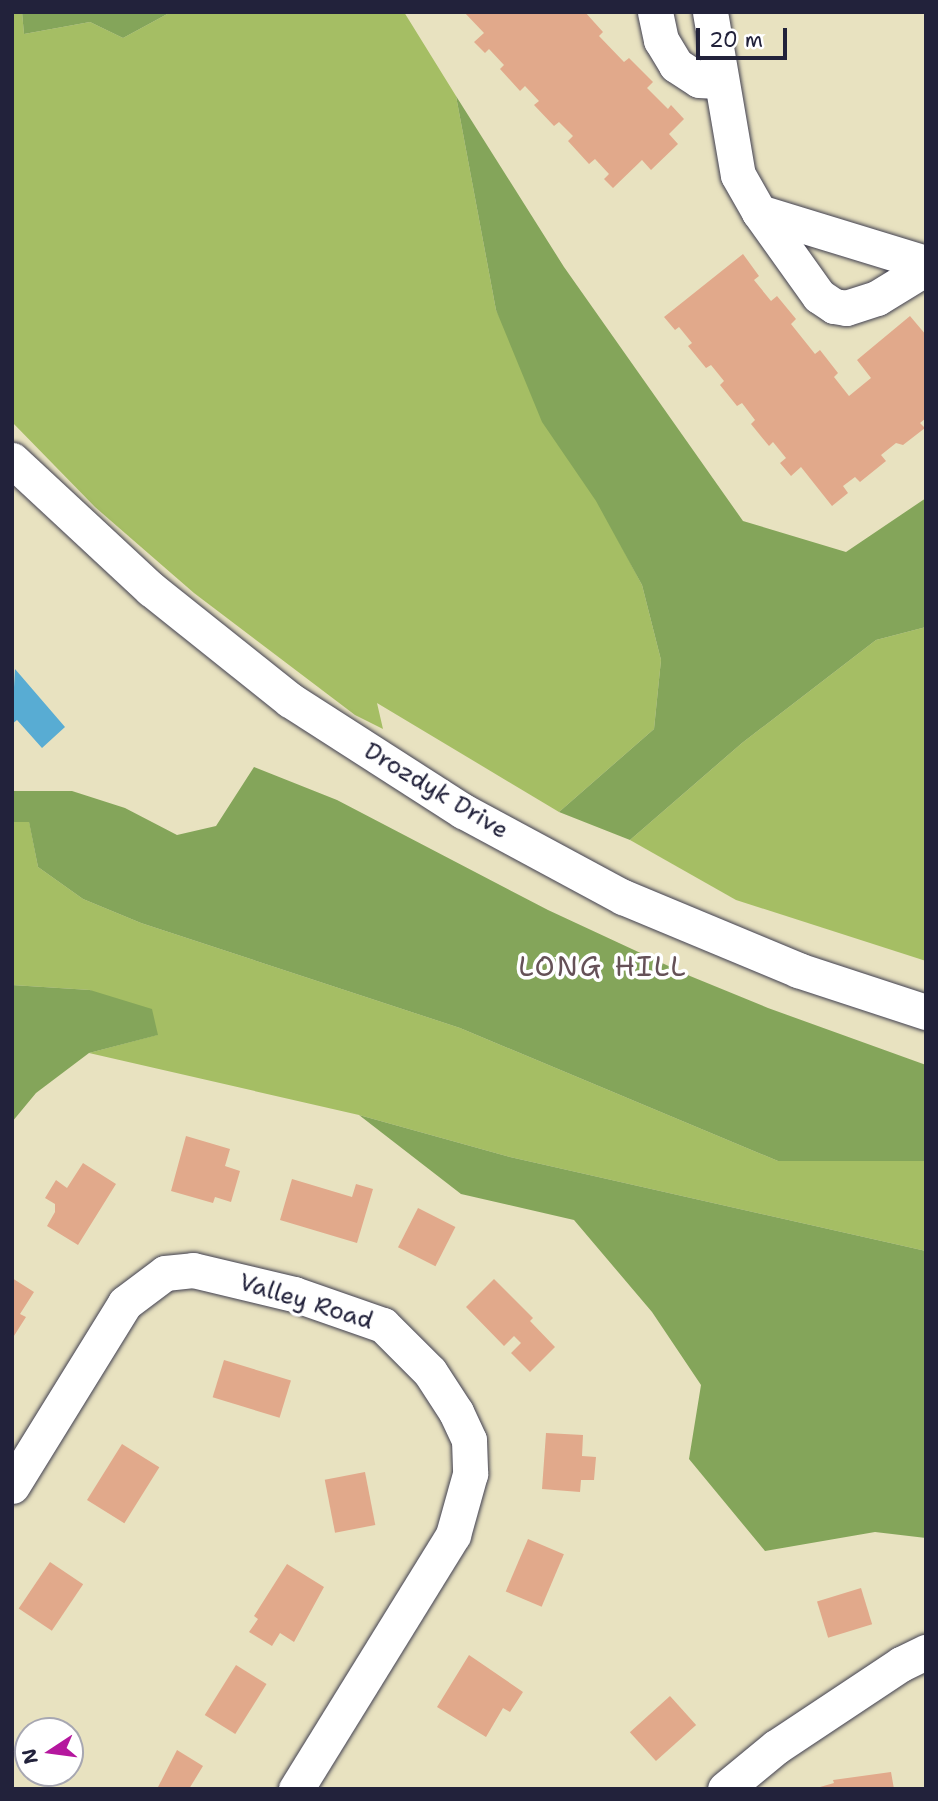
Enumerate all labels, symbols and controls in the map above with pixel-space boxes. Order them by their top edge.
scale bar [700,14,791,58]
text: 20 m [709,26,763,54]
street label: Drozdyk Drive [359,737,513,845]
district label: LONG HILL [519,949,687,983]
street label: Valley Road [235,1268,377,1336]
north arrow [14,1717,84,1787]
text: N [16,1746,44,1767]

